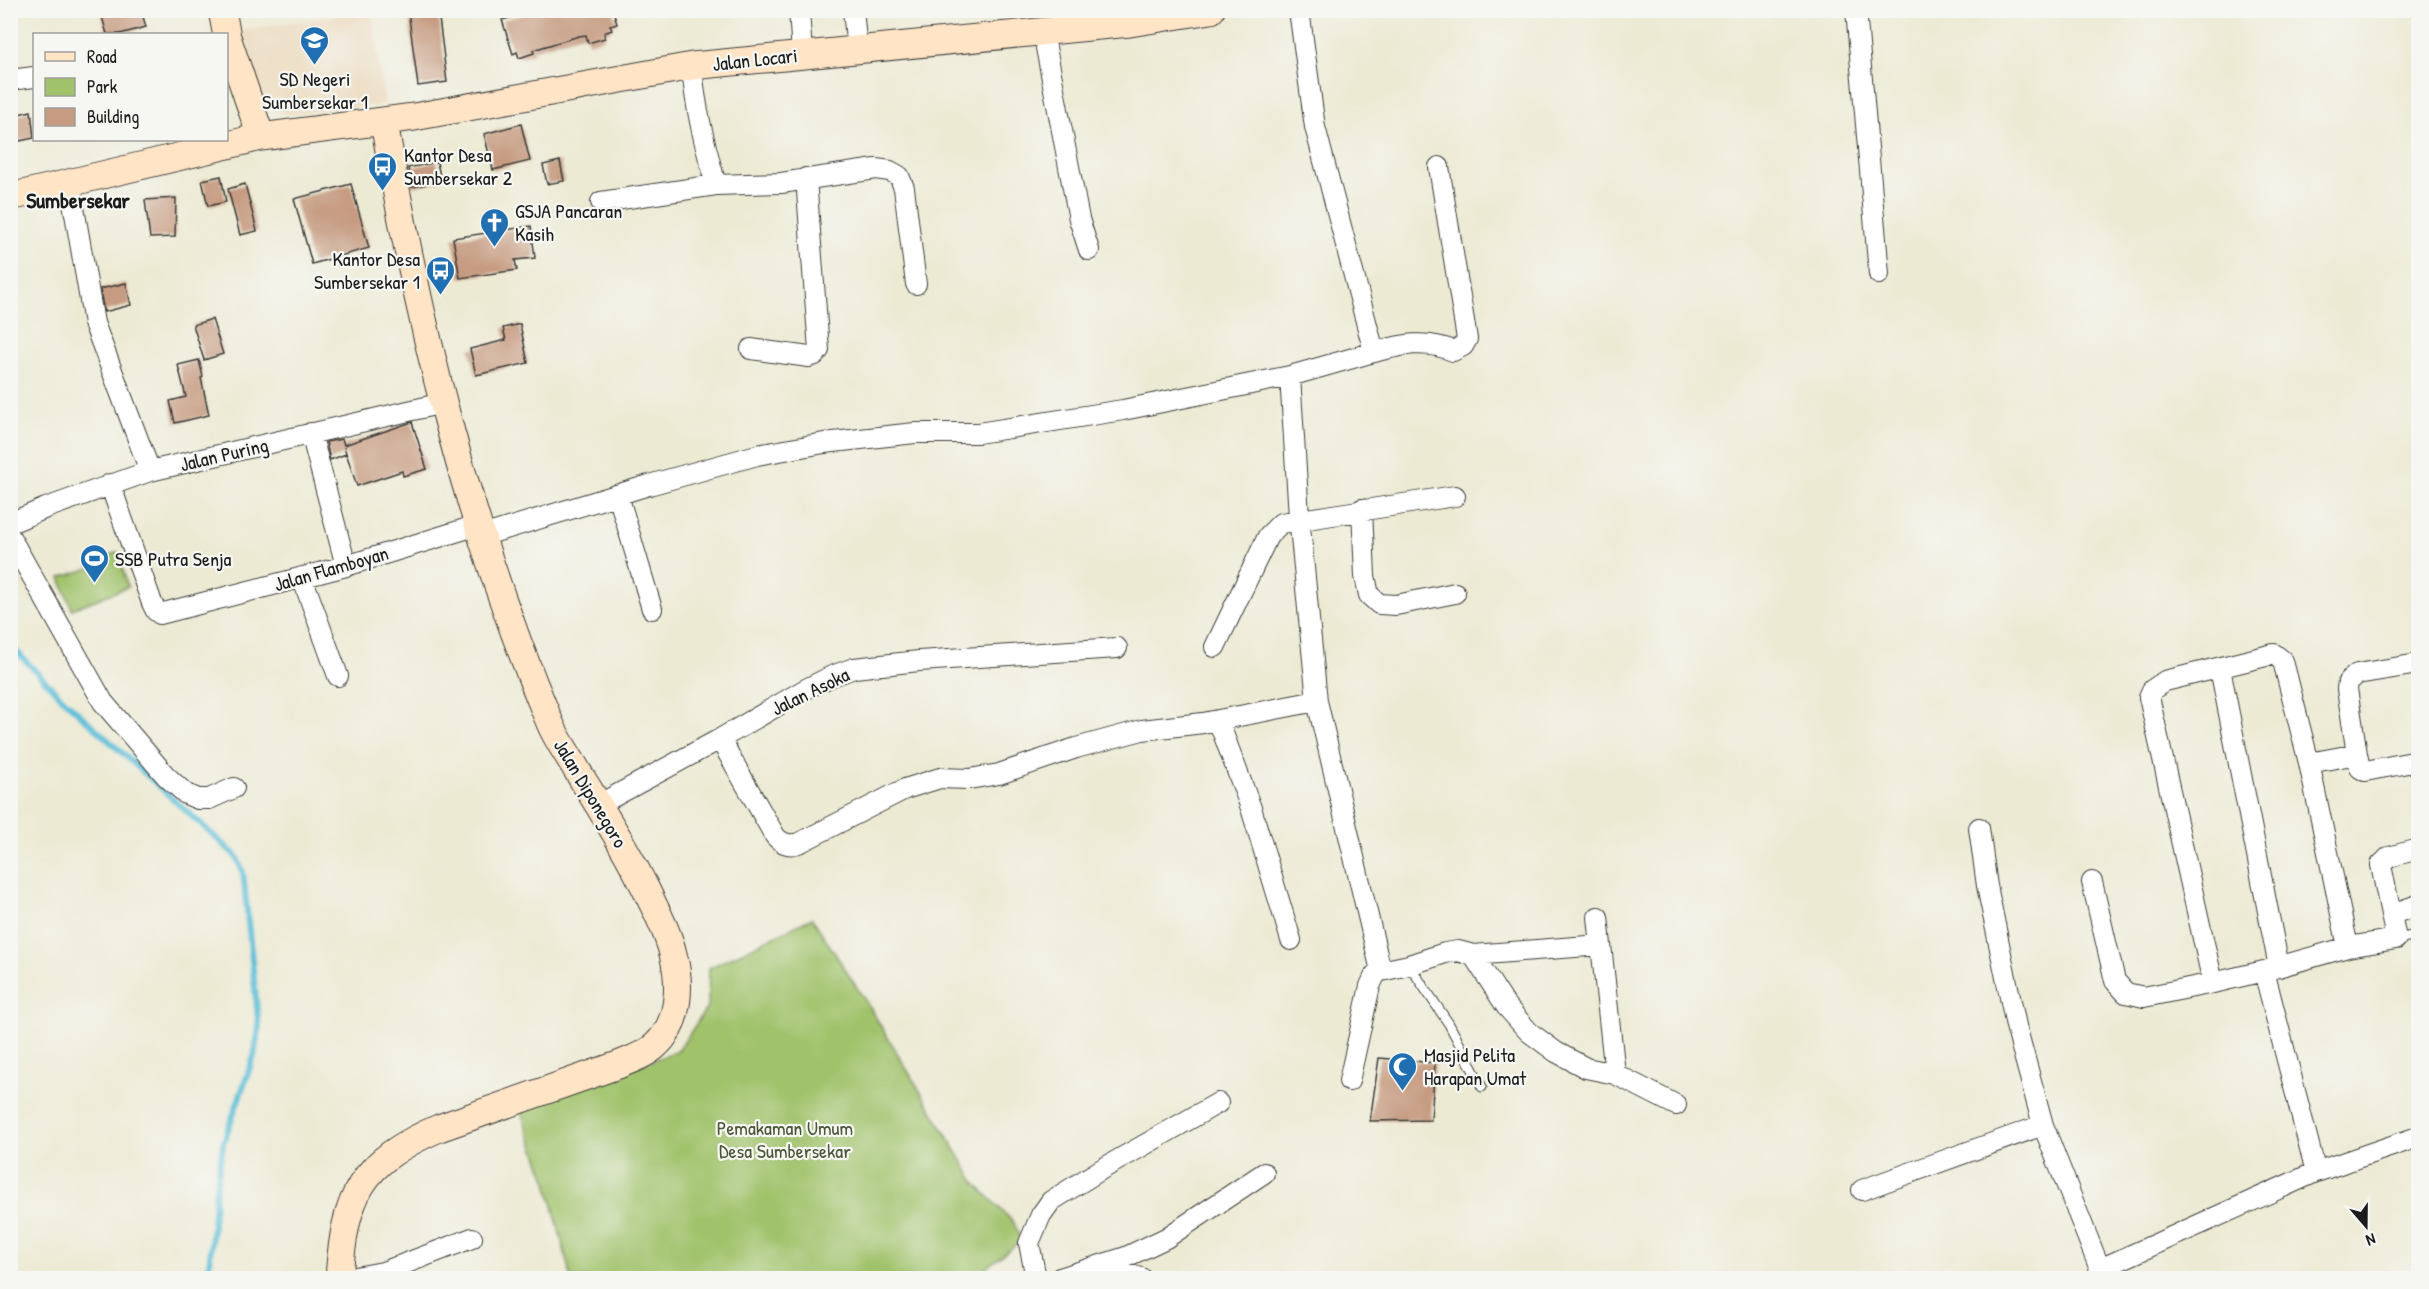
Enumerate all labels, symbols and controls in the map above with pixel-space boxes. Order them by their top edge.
school or university icon: SD Negeri Sumbersekar 1 [299,24,331,66]
legend [33,33,228,141]
street label: Jalan Locari [711,41,799,77]
text: Road [87,44,117,69]
place label: SD Negeri Sumbersekar 1 [262,65,368,115]
text: Park [87,74,118,99]
text: Building [87,104,139,129]
place label: Kantor Desa Sumbersekar 2 [404,141,513,191]
bus stop icon: Kantor Desa Sumbersekar 2 [367,150,399,192]
district label: Sumbersekar [26,185,130,215]
place label: GSJA Pancaran Kasih [515,197,622,247]
church icon: GSJA Pancaran Kasih [478,206,510,248]
place label: Kantor Desa Sumbersekar 1 [314,245,420,295]
bus stop icon: Kantor Desa Sumbersekar 1 [425,254,457,296]
street label: Jalan Puring [177,431,271,477]
street label: Jalan Flamboyan [271,539,391,597]
sports icon: SSB Putra Senja [78,542,110,584]
place label: SSB Putra Senja [115,545,232,572]
street label: Jalan Asoka [766,660,854,721]
street label: Jalan Diponegoro [548,734,634,852]
place label: Masjid Pelita Harapan Umat [1424,1041,1527,1091]
mosque icon: Masjid Pelita Harapan Umat [1387,1050,1419,1092]
park label: Pemakaman Umum Desa Sumbersekar [717,1114,853,1164]
north arrow [2336,1196,2396,1256]
text: N [2363,1228,2379,1252]

